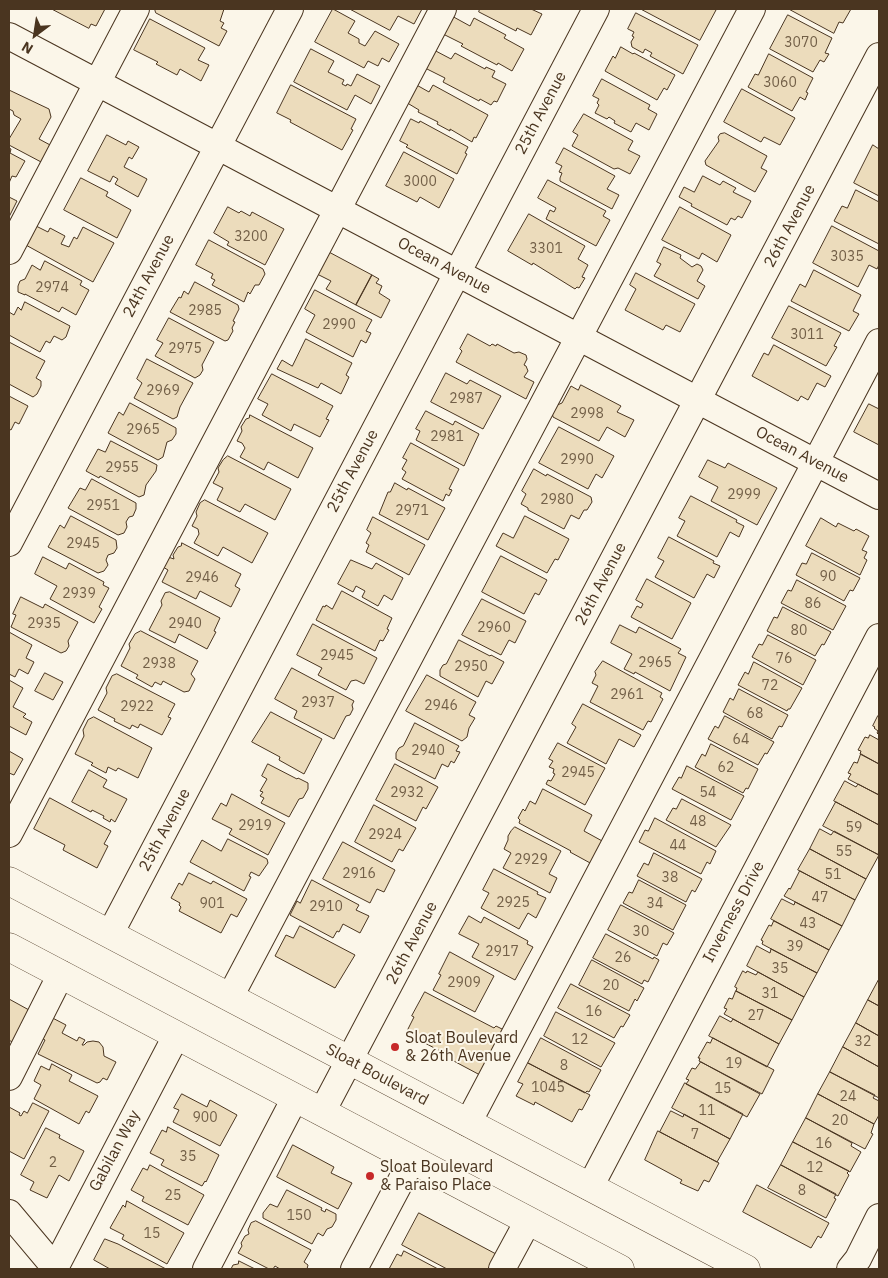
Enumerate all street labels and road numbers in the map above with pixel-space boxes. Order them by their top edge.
street label: 25th Avenue [511,68,571,158]
street label: 26th Avenue [760,181,820,271]
street label: 24th Avenue [119,231,179,321]
street label: Ocean Avenue [394,233,494,299]
street label: Ocean Avenue [752,422,852,488]
street label: 25th Avenue [323,426,383,516]
street label: 26th Avenue [571,539,631,629]
street label: 25th Avenue [135,785,195,875]
street label: Inverness Drive [699,858,769,966]
street label: 26th Avenue [382,898,442,988]
street label: Sloat Boulevard [322,1040,432,1110]
street label: Gabilan Way [86,1107,144,1195]

